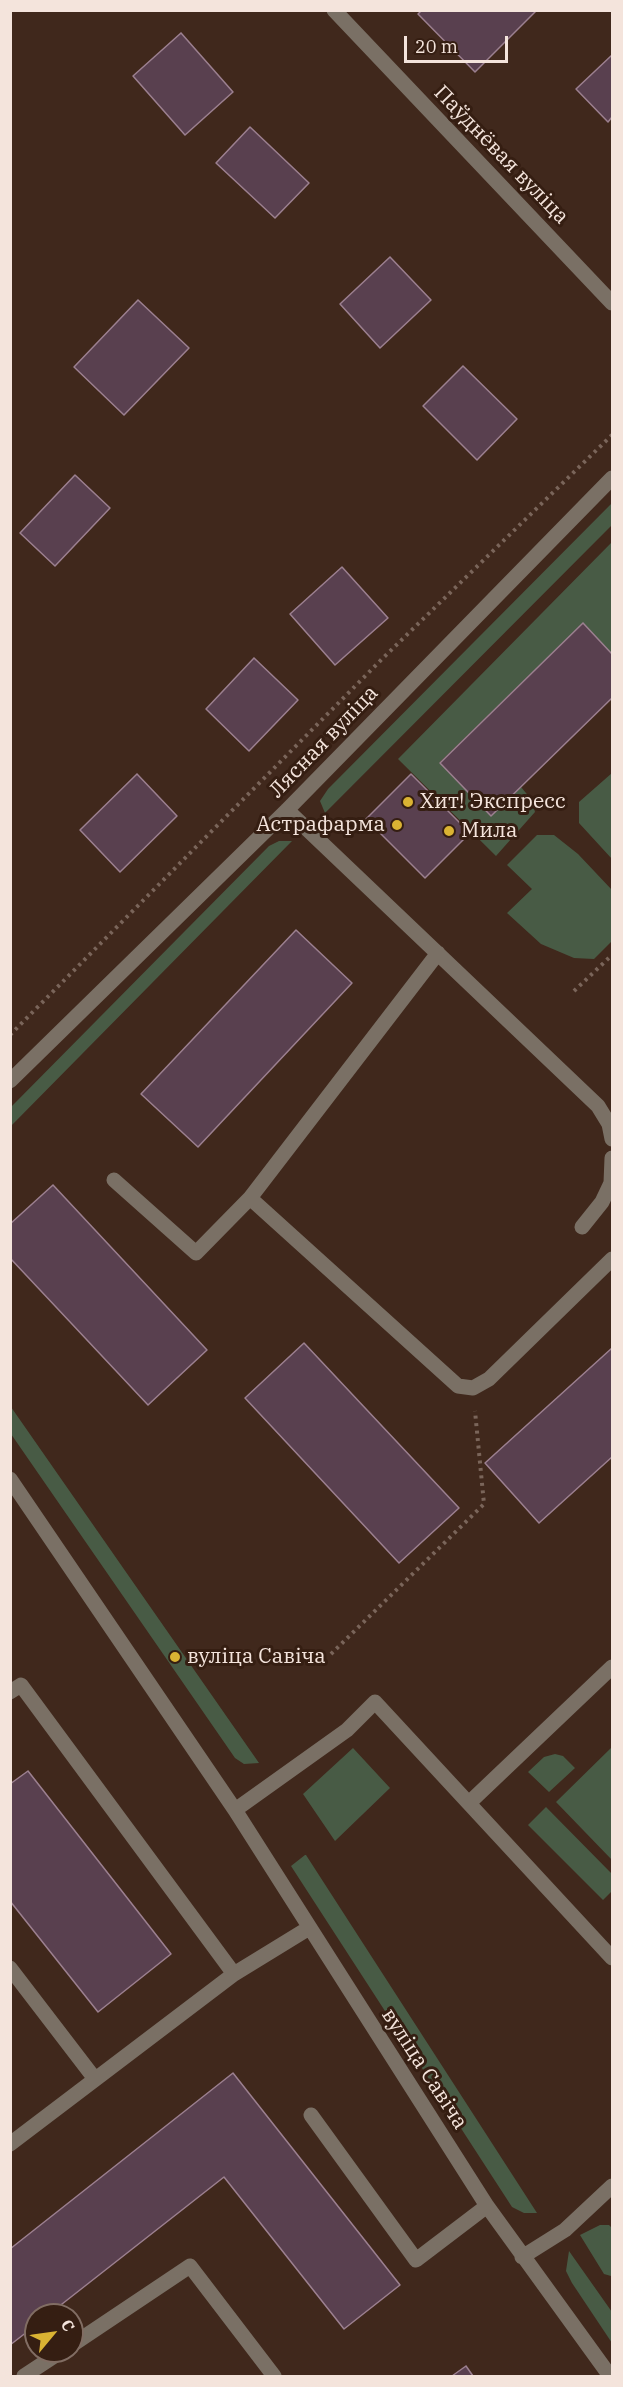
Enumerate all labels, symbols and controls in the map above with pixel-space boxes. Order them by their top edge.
scale bar [407,24,510,62]
text: 20 m [415,35,458,58]
street label: Паўднёвая вуліца [428,80,574,230]
street label: Лясная вуліца [264,681,384,803]
place label: Хит! Экспресс [420,789,566,815]
marker: Хит! Экспресс [401,795,415,809]
place label: Астрафарма [256,812,385,838]
marker: Астрафарма [390,818,404,832]
place label: Мила [461,818,517,844]
marker: Мила [442,824,456,838]
place label: вуліца Савіча [187,1644,326,1670]
marker: вуліца Савіча [168,1650,182,1664]
street label: вуліца Савіча [376,2004,472,2134]
north arrow [24,2303,84,2363]
text: С [57,2316,79,2335]

